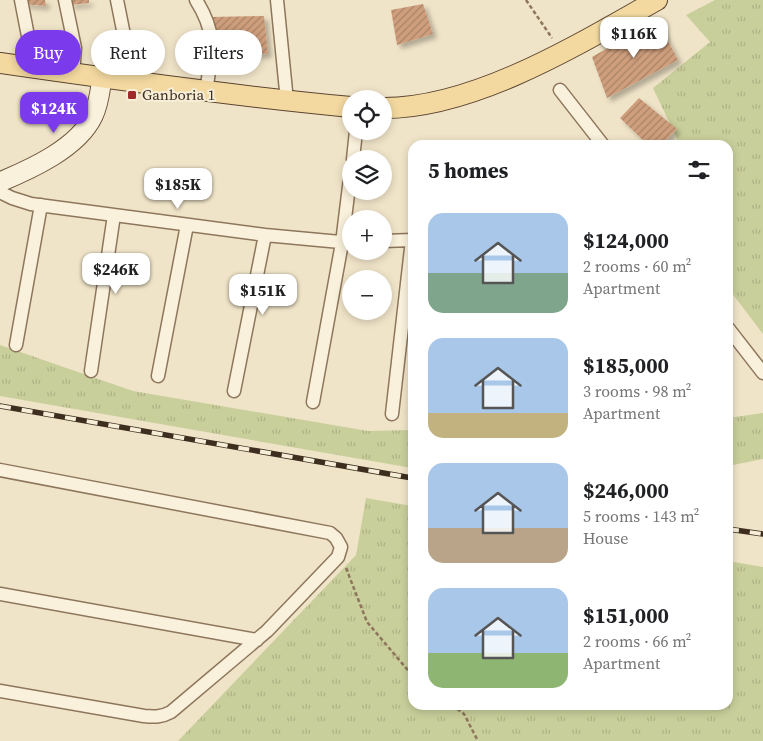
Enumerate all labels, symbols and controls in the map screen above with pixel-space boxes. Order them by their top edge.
pin: $116K [599,17,669,59]
text: $116K [611,22,657,44]
chip: Buy [15,30,81,75]
chip: Rent [91,30,165,75]
chip: Filters [175,30,262,75]
place label: Ganboria 1 [142,84,215,105]
marker: Ganboria 1 [126,89,138,101]
map controls [342,90,392,320]
button: locate [342,90,392,140]
pin: $124K [19,92,89,134]
text: $124K [31,97,77,119]
button: layers [342,150,392,200]
text: 5 homes [428,156,508,185]
icon: filters [685,156,713,184]
pin: $185K [143,168,213,210]
text: $185K [155,173,201,195]
button: + [342,210,392,260]
text: $124,000 [583,226,669,255]
icon: home [468,233,528,293]
pin: $246K [81,252,151,295]
text: 2 rooms · 60 m² [583,255,691,277]
text: $246K [93,258,139,280]
button: − [342,270,392,320]
pin: $151K [228,274,298,316]
text: Apartment [583,277,660,299]
text: $151K [240,279,286,301]
text: $185,000 [583,351,669,380]
icon: home [468,358,528,418]
text: 3 rooms · 98 m² [583,380,691,402]
text: Apartment [583,402,660,424]
text: $246,000 [583,476,669,505]
icon: home [468,483,528,543]
text: 5 rooms · 143 m² [583,505,699,527]
text: House [583,527,628,549]
text: $151,000 [583,601,669,630]
icon: home [468,608,528,668]
text: 2 rooms · 66 m² [583,630,691,652]
text: Apartment [583,652,660,674]

